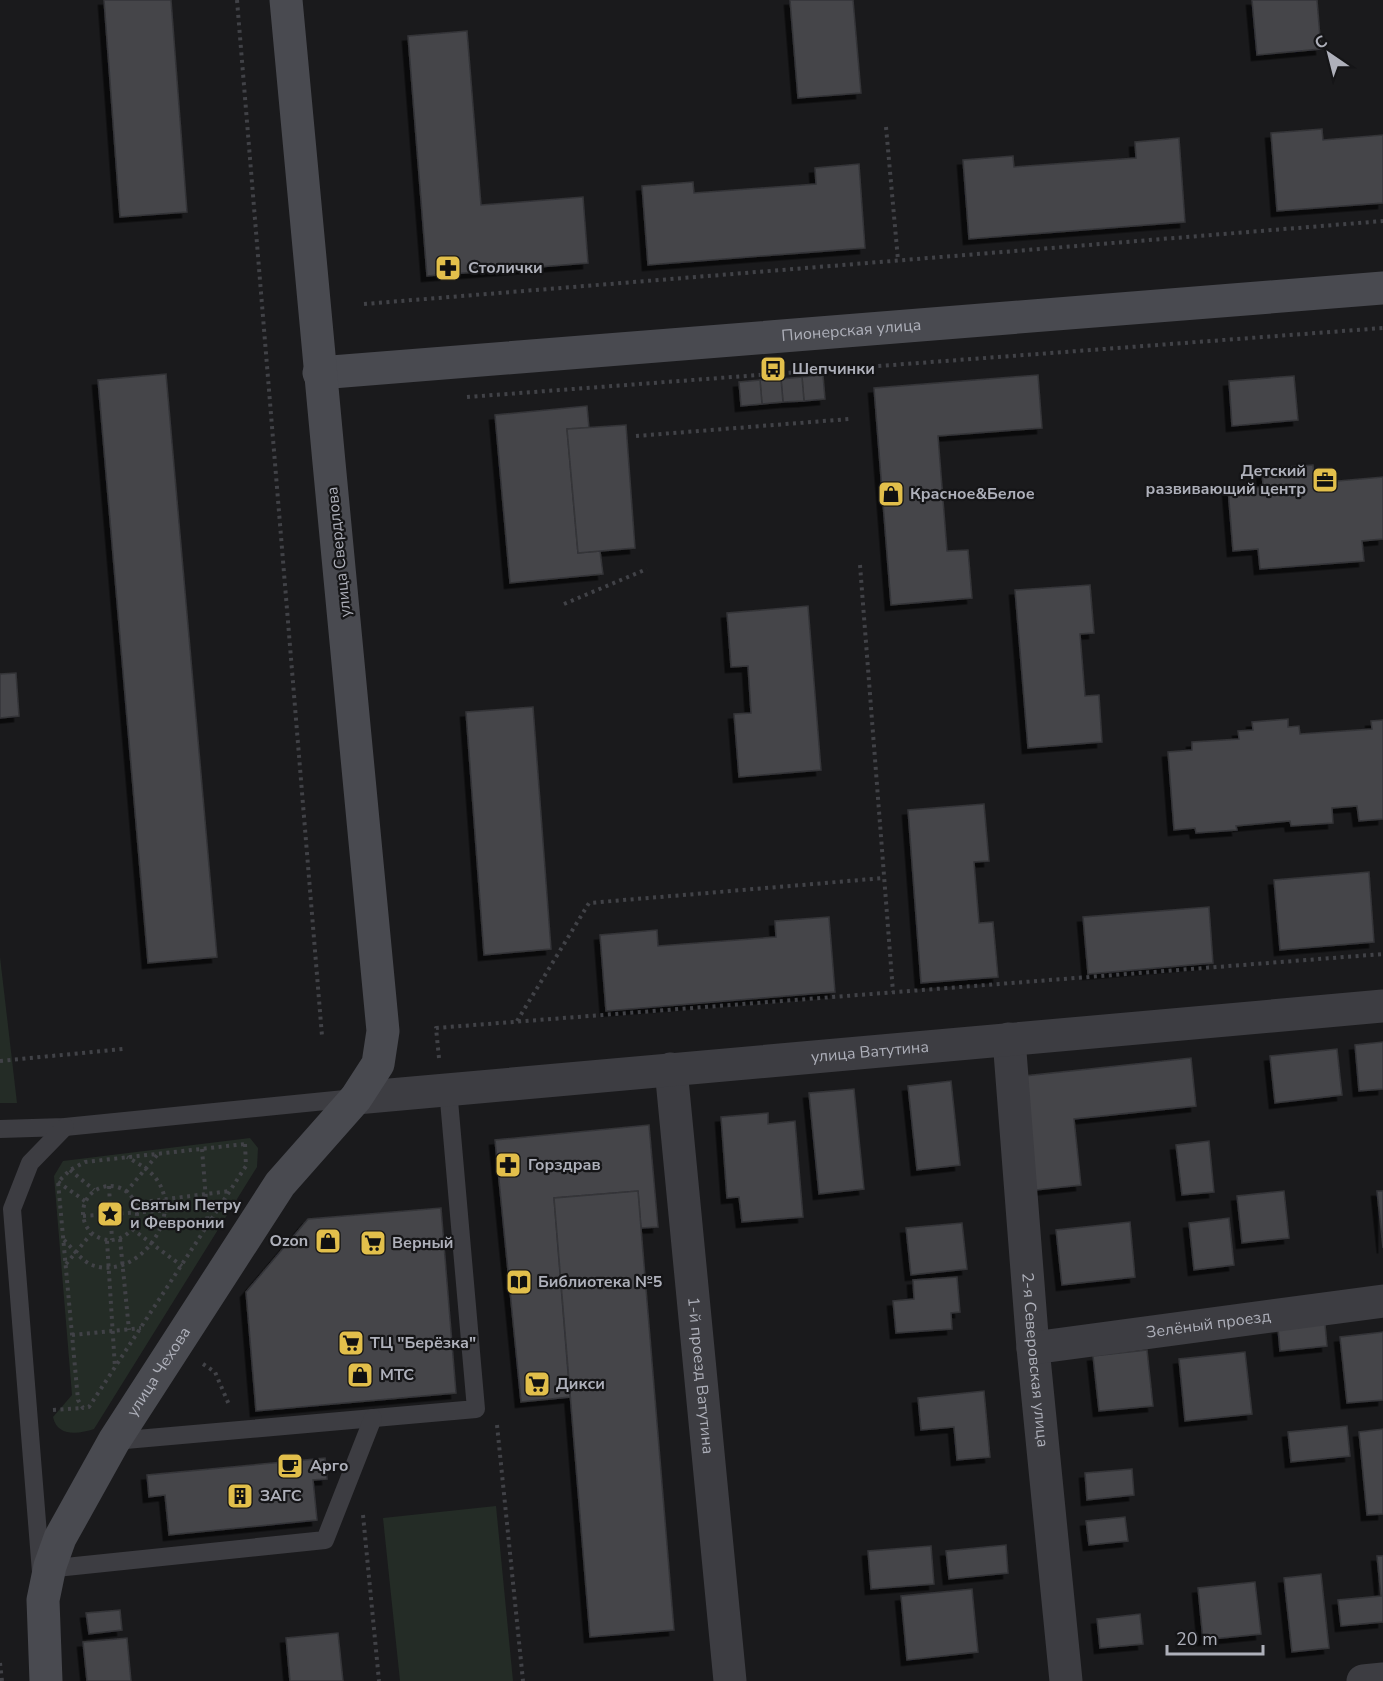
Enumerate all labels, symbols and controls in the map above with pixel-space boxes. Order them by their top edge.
north arrow [1299,24,1359,84]
text: С [1310,30,1332,55]
pharmacy icon: Столички [433,253,463,283]
place label: Столички [468,257,543,279]
street label: Пионерская улица [781,314,922,347]
bus stop icon: Шепчинки [758,354,788,384]
place label: Шепчинки [792,358,875,380]
place label: Детский развивающий центр [1146,460,1306,500]
office icon: Детский развивающий центр [1310,465,1340,495]
shop icon: Красное&Белое [876,479,906,509]
place label: Красное&Белое [910,483,1035,505]
street label: улица Свердлова [321,485,357,619]
street label: улица Ватутина [810,1036,930,1068]
pharmacy icon: Горздрав [493,1150,523,1180]
place label: Горздрав [528,1154,601,1176]
place label: Святым Петру и Февронии [130,1194,242,1234]
place icon: Святым Петру и Февронии [95,1199,125,1229]
shop icon: Ozon [313,1226,343,1256]
supermarket icon: Верный [358,1228,388,1258]
place label: Ozon [269,1230,308,1252]
place label: Верный [392,1232,454,1254]
library icon: Библиотека №5 [504,1267,534,1297]
place label: Библиотека №5 [538,1271,662,1293]
street label: 2-я Северовская улица [1016,1272,1054,1448]
street label: 1-й проезд Ватутина [682,1296,719,1455]
street label: Зелёный проезд [1145,1305,1273,1344]
street label: улица Чехова [122,1322,196,1421]
supermarket icon: ТЦ "Берёзка" [336,1328,366,1358]
place label: ТЦ "Берёзка" [370,1332,476,1354]
shop icon: МТС [345,1360,375,1390]
place label: МТС [380,1364,414,1386]
supermarket icon: Дикси [522,1369,552,1399]
place label: Дикси [556,1373,605,1395]
cafe icon: Арго [275,1451,305,1481]
place label: Арго [310,1455,348,1477]
building icon: ЗАГС [225,1481,255,1511]
place label: ЗАГС [260,1485,302,1507]
scale bar [1167,1618,1263,1656]
text: 20 m [1176,1627,1218,1651]

